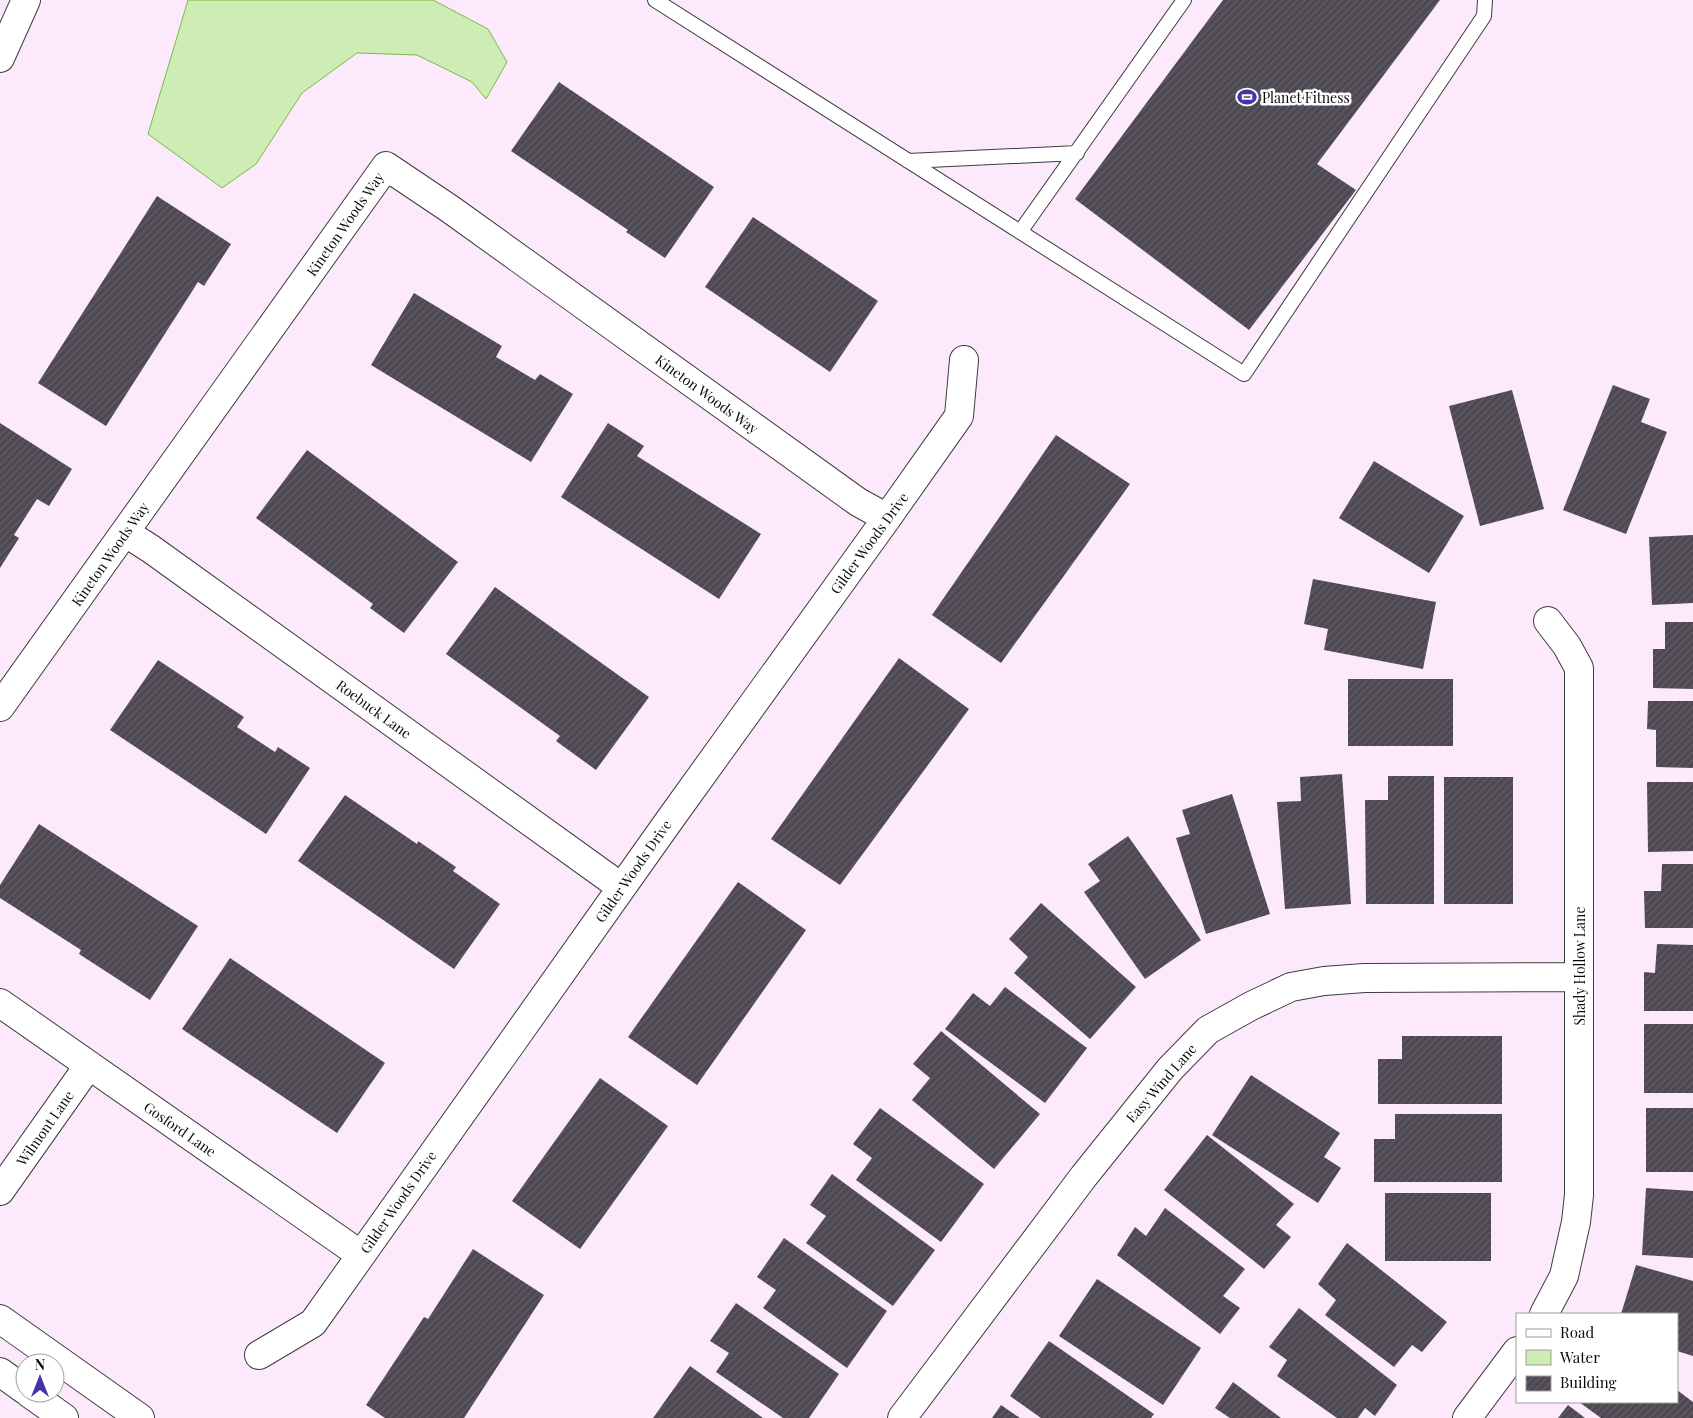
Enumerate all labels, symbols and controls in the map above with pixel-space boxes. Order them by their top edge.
sports icon: Planet Fitness [1236,86,1258,108]
place label: Planet Fitness [1262,88,1350,107]
street label: Kineton Woods Way [302,168,388,280]
street label: Kineton Woods Way [652,350,762,438]
street label: Gilder Woods Drive [826,488,912,598]
street label: Kineton Woods Way [67,498,153,610]
street label: Roebuck Lane [333,675,415,743]
street label: Gilder Woods Drive [590,816,676,926]
street label: Shady Hollow Lane [1570,907,1589,1025]
street label: Easy Wind Lane [1122,1040,1200,1126]
street label: Wilmont Lane [11,1087,78,1170]
street label: Gosford Lane [140,1097,220,1161]
street label: Gilder Woods Drive [355,1147,441,1257]
legend [1516,1313,1678,1403]
text: Road [1560,1322,1594,1342]
text: Water [1559,1347,1600,1367]
north arrow [15,1353,65,1403]
text: N [35,1355,45,1374]
text: Building [1560,1372,1617,1392]

